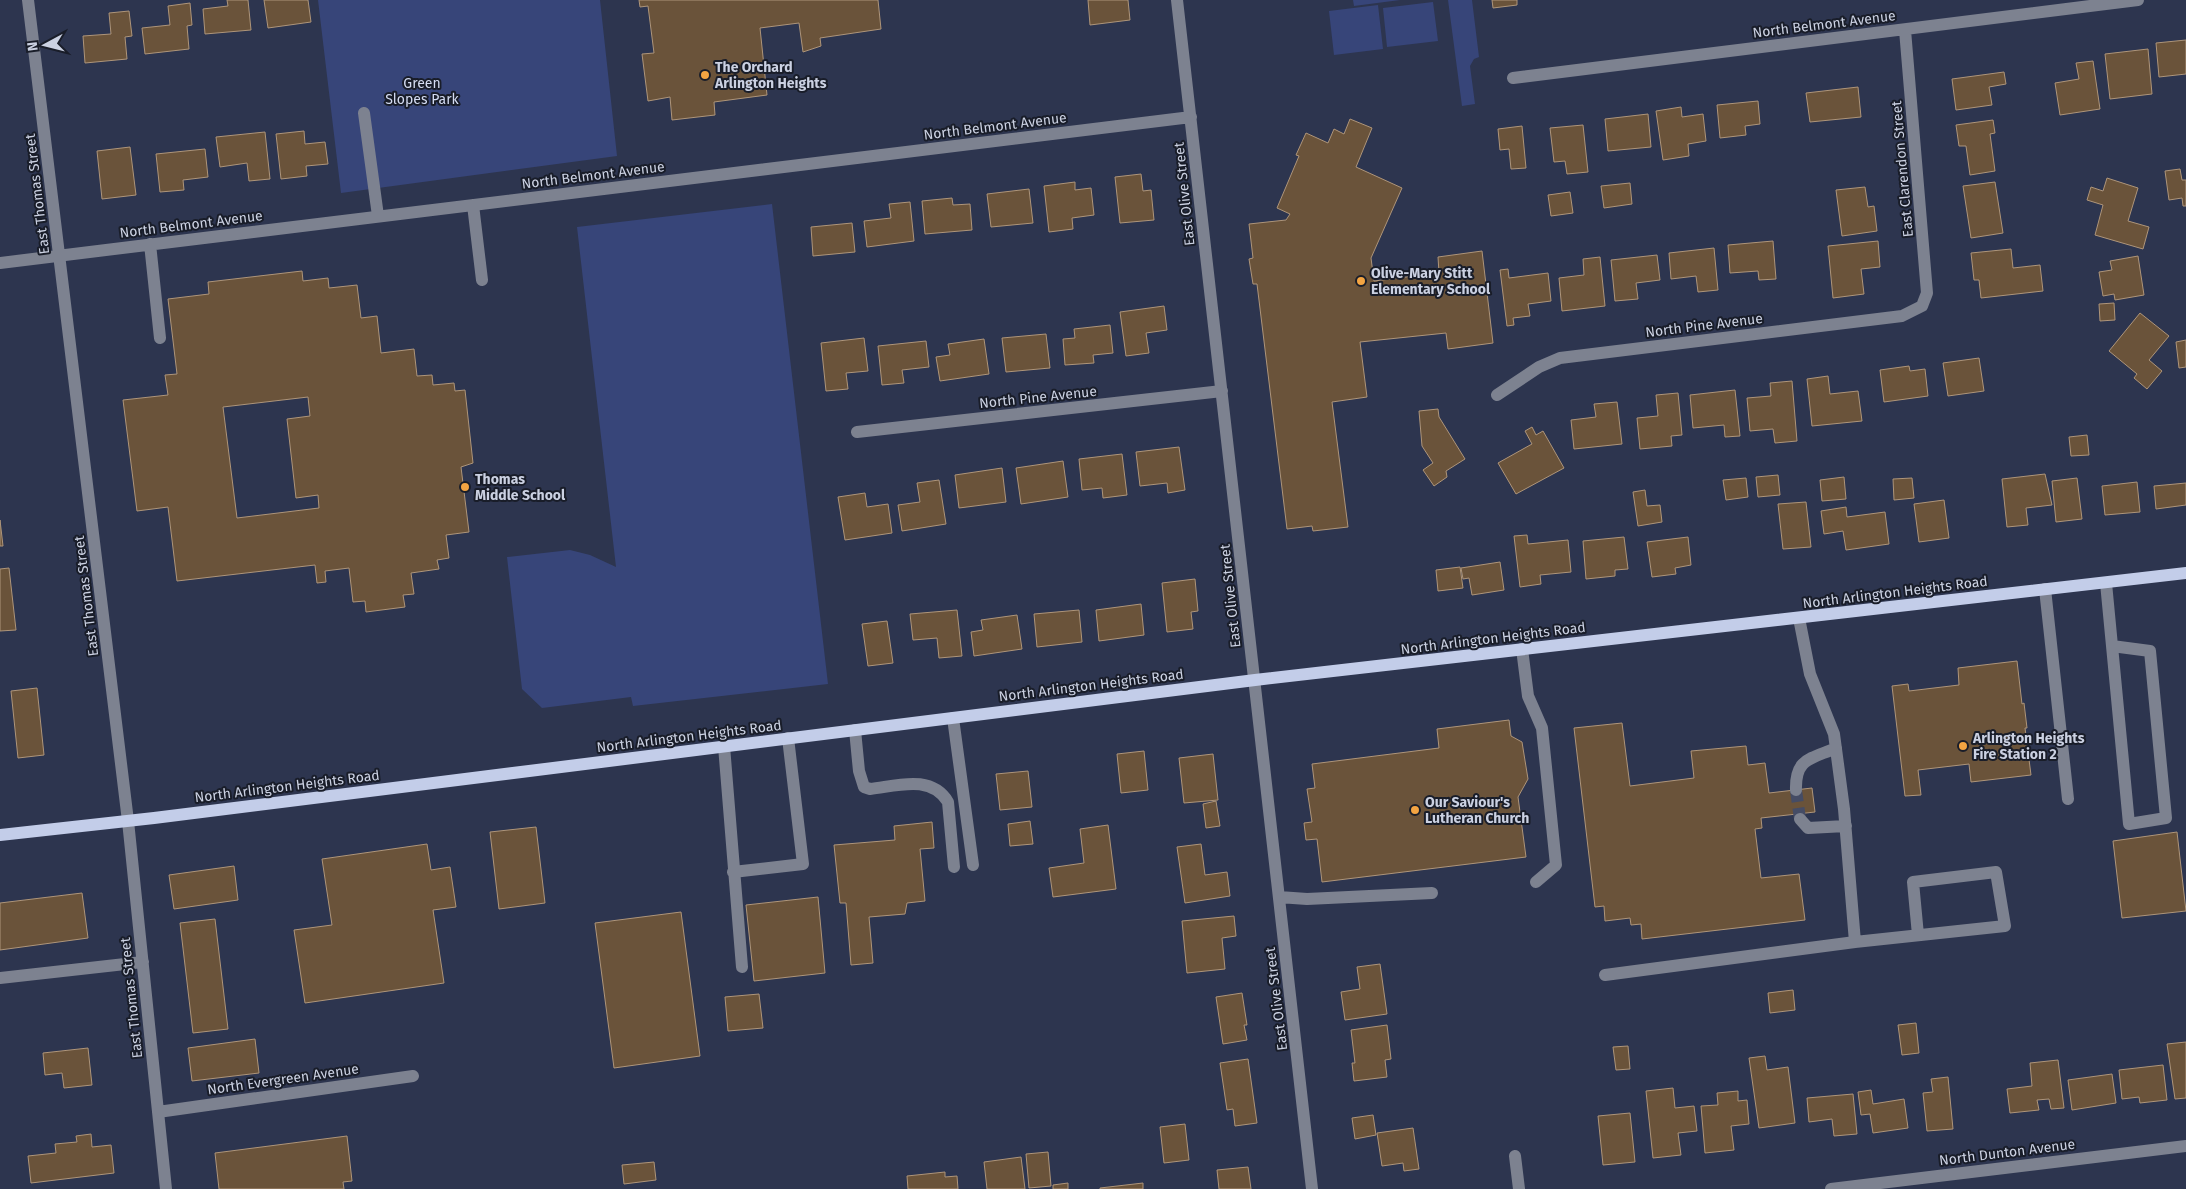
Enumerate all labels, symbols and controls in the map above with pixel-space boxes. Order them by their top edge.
street label: North Belmont Avenue [1752,7,1897,42]
north arrow [20,20,70,70]
text: N [24,41,42,52]
place label: The Orchard Arlington Heights [714,59,827,92]
marker: The Orchard Arlington Heights [699,69,711,81]
park label: Green Slopes Park [385,75,460,108]
street label: East Clarendon Street [1888,99,1917,238]
street label: North Belmont Avenue [923,109,1068,144]
street label: East Thomas Street [22,132,53,255]
street label: East Olive Street [1171,140,1198,247]
street label: North Belmont Avenue [521,158,666,193]
street label: North Belmont Avenue [119,207,264,242]
place label: Olive-Mary Stitt Elementary School [1371,265,1491,298]
marker: Olive-Mary Stitt Elementary School [1355,275,1367,287]
street label: North Pine Avenue [1644,310,1764,341]
street label: North Pine Avenue [978,383,1098,412]
place label: Thomas Middle School [475,471,566,504]
marker: Thomas Middle School [459,481,471,493]
street label: East Thomas Street [71,534,102,657]
street label: East Olive Street [1217,542,1244,649]
street label: North Arlington Heights Road [1802,573,1988,612]
street label: North Arlington Heights Road [1400,619,1586,658]
street label: North Arlington Heights Road [998,666,1184,705]
street label: North Arlington Heights Road [596,717,782,756]
place label: Arlington Heights Fire Station 2 [1972,730,2085,763]
marker: Arlington Heights Fire Station 2 [1957,740,1969,752]
street label: North Arlington Heights Road [194,767,380,806]
place label: Our Saviour's Lutheran Church [1425,794,1529,827]
marker: Our Saviour's Lutheran Church [1409,804,1421,816]
street label: East Thomas Street [117,936,146,1059]
street label: East Olive Street [1262,945,1291,1052]
street label: North Evergreen Avenue [206,1060,360,1099]
street label: North Dunton Avenue [1938,1136,2076,1169]

